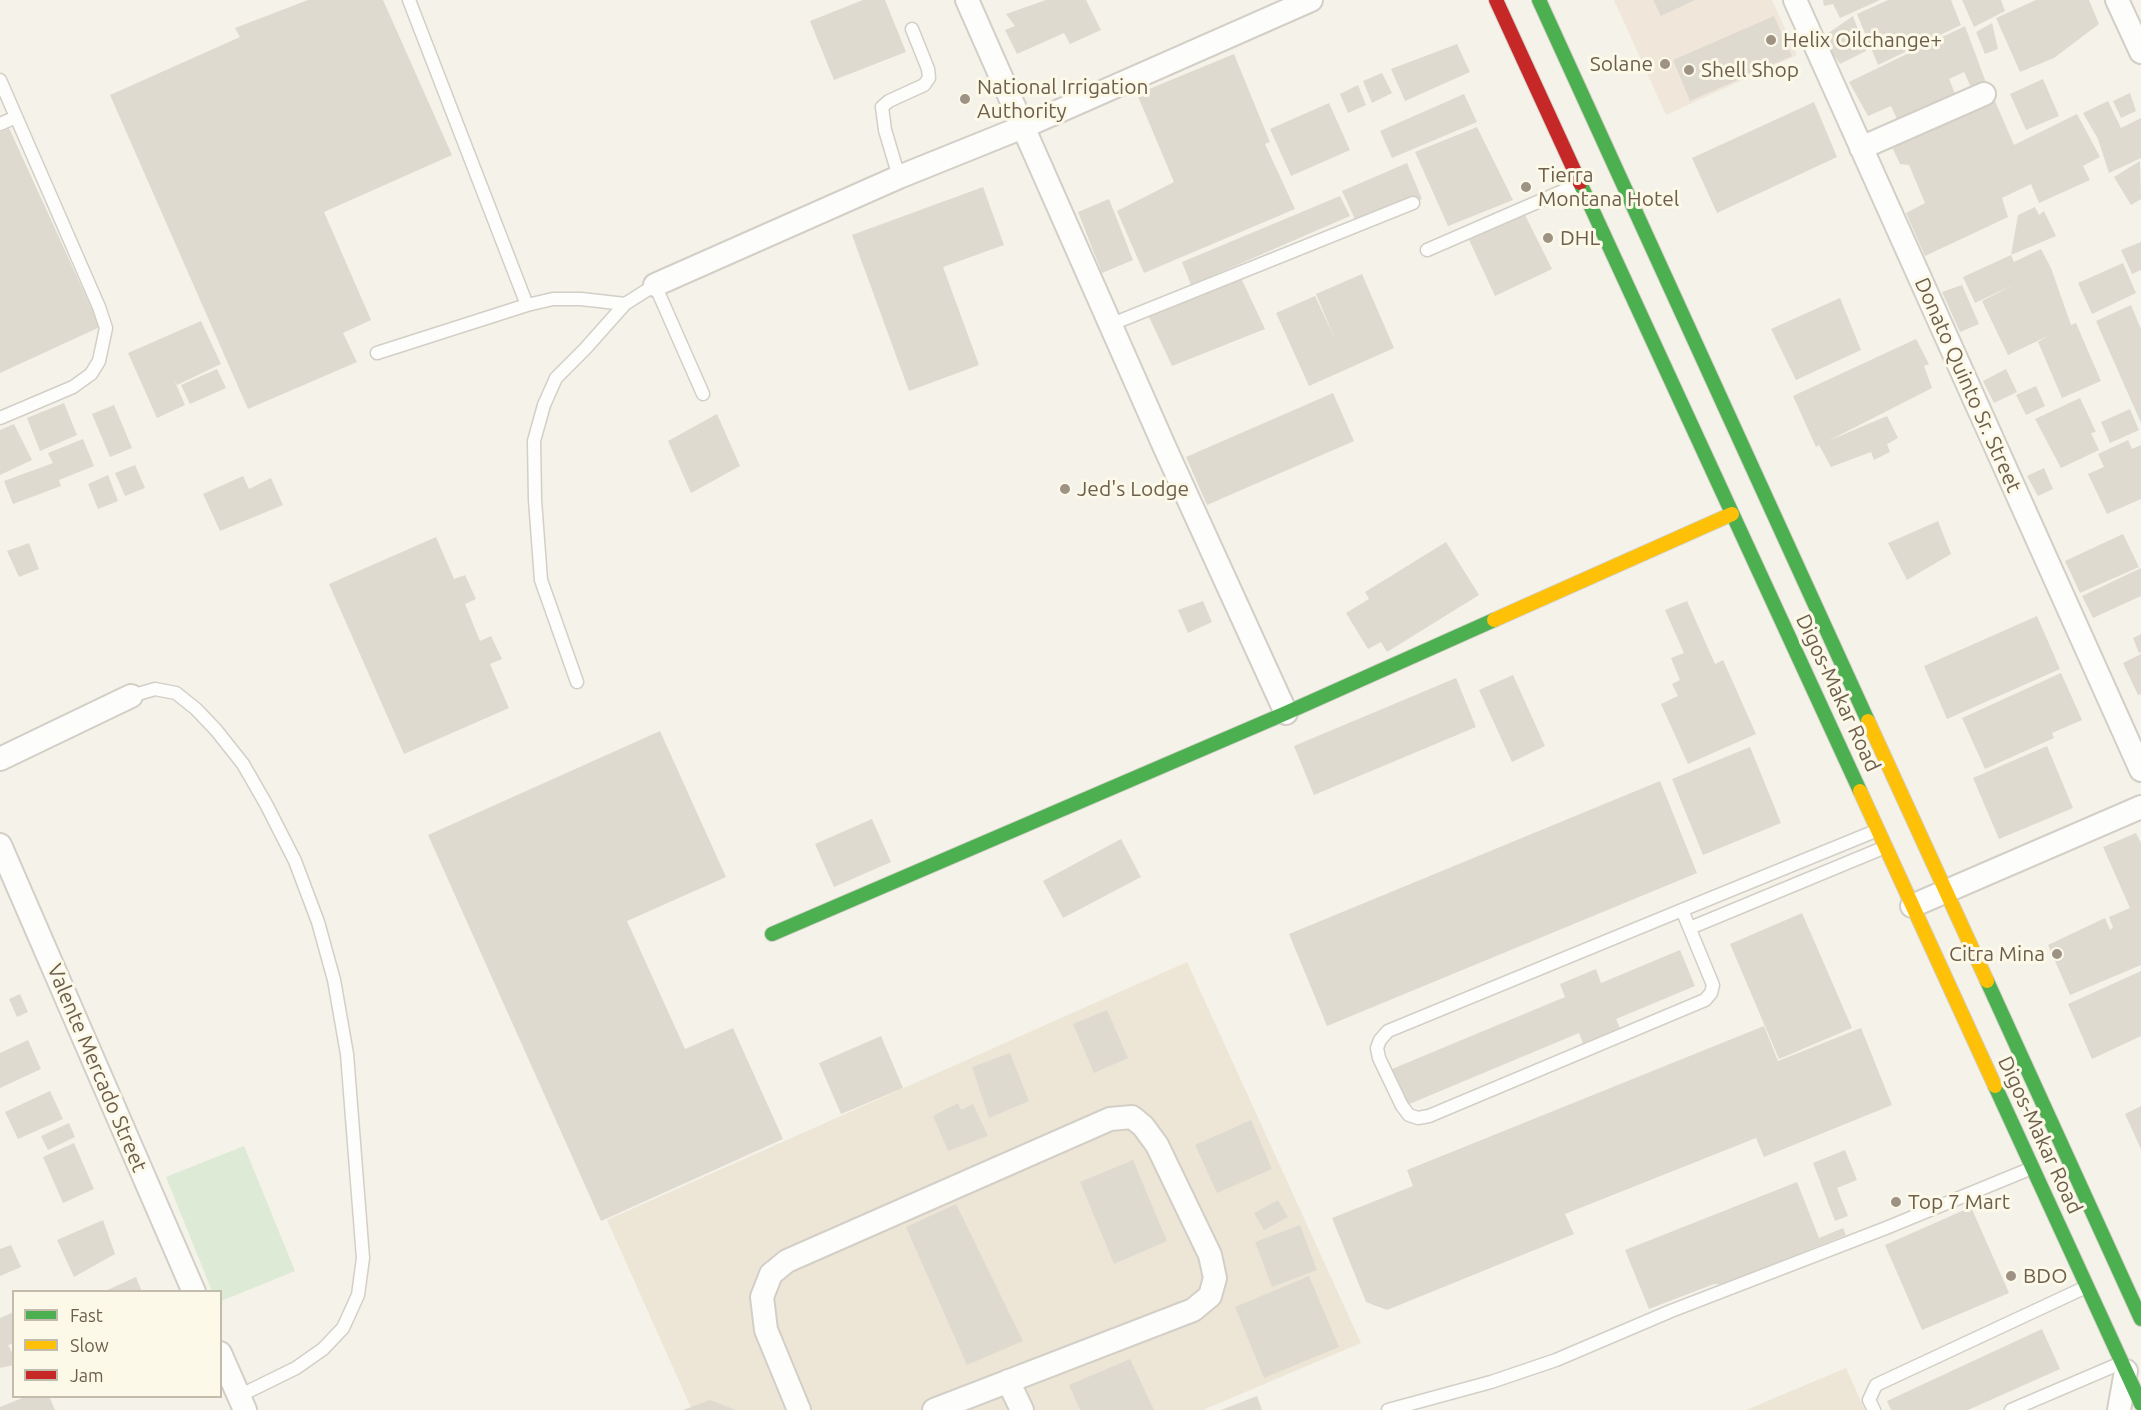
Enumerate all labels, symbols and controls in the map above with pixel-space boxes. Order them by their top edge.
place label: Helix Oilchange+ [1783,27,1942,53]
marker: Helix Oilchange+ [1764,33,1778,47]
place label: Solane [1590,51,1653,77]
marker: Solane [1658,57,1672,71]
place label: Shell Shop [1701,57,1799,83]
marker: Shell Shop [1682,63,1696,77]
place label: National Irrigation Authority [977,74,1148,124]
marker: National Irrigation Authority [958,92,972,106]
place label: Tierra Montana Hotel [1538,162,1679,212]
marker: Tierra Montana Hotel [1519,180,1533,194]
place label: DHL [1560,225,1600,251]
marker: DHL [1541,231,1555,245]
street label: Donato Quinto Sr. Street [1909,274,2027,496]
place label: Jed's Lodge [1077,476,1189,502]
marker: Jed's Lodge [1058,482,1072,496]
street label: Digos-Makar Road [1790,610,1886,776]
place label: Citra Mina [1949,941,2045,967]
marker: Citra Mina [2050,947,2064,961]
street label: Valente Mercado Street [42,960,152,1176]
street label: Digos-Makar Road [1992,1052,2088,1218]
place label: Top 7 Mart [1908,1189,2010,1215]
marker: Top 7 Mart [1889,1195,1903,1209]
place label: BDO [2023,1263,2067,1289]
marker: BDO [2004,1269,2018,1283]
legend [12,1290,222,1398]
text: Fast [70,1305,103,1325]
text: Slow [70,1335,109,1355]
text: Jam [70,1365,104,1385]

